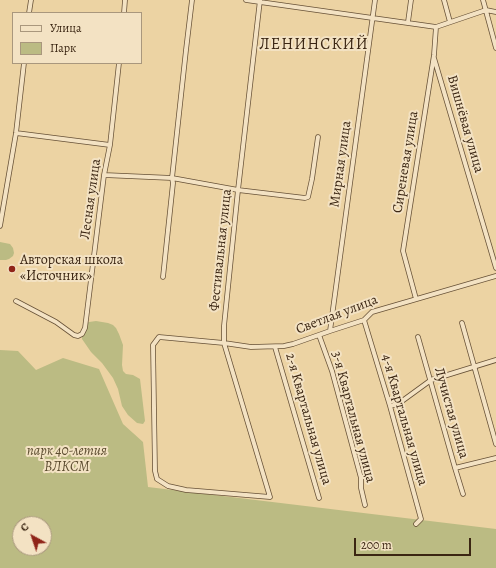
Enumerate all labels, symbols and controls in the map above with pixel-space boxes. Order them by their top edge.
legend [12,12,142,64]
text: Улица [50,20,81,36]
district label: ЛЕНИНСКИЙ [259,35,369,55]
text: Парк [50,40,76,56]
street label: Вишнёвая улица [443,73,487,175]
street label: Сиреневая улица [390,110,422,214]
street label: Мирная улица [327,120,355,208]
street label: Лесная улица [77,158,105,240]
street label: Фестивальная улица [206,188,236,312]
place label: Авторская школа «Источник» [20,253,123,286]
marker: Авторская школа «Источник» [7,264,17,274]
street label: Светлая улица [294,292,380,338]
street label: 3-я Квартальная улица [327,349,379,485]
street label: 2-я Квартальная улица [281,351,335,487]
street label: 4-я Квартальная улица [377,352,431,488]
street label: Лучистая улица [430,366,472,460]
park label: парк 40-летия ВЛКСМ [27,444,107,476]
north arrow [12,516,52,556]
text: С [17,519,32,535]
scale bar [356,530,473,556]
text: 200 m [361,537,392,553]

